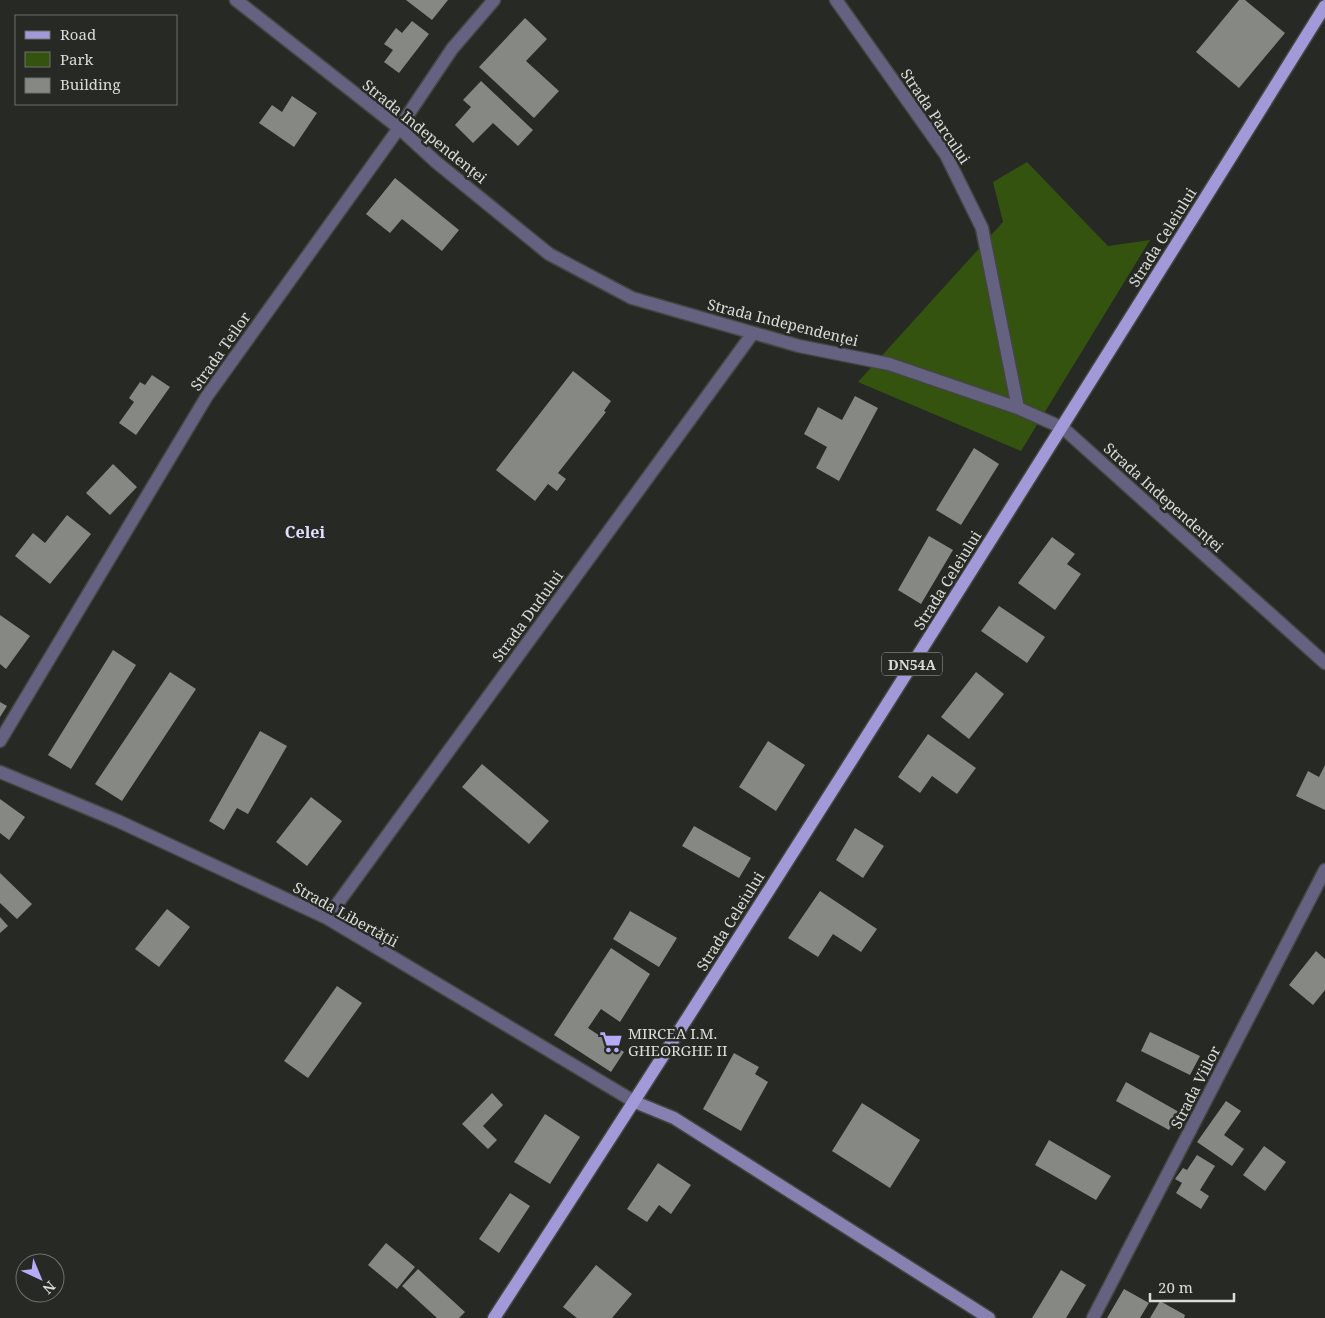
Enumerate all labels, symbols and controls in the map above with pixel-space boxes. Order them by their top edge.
legend [15,15,178,105]
text: Road [60,24,96,44]
text: Park [60,49,94,69]
street label: Strada Parcului [897,65,975,168]
text: Building [60,74,121,94]
street label: Strada Independenței [359,75,492,188]
street label: Strada Celeiului [1123,183,1201,290]
street label: Strada Independenței [706,294,861,350]
street label: Strada Teilor [185,308,255,394]
street label: Strada Independenței [1100,438,1228,556]
district label: Celei [285,521,325,543]
street label: Strada Celeiului [908,526,986,633]
street label: Strada Dudului [487,566,567,666]
road number: DN54A [882,652,942,676]
street label: Strada Celeiului [691,867,769,974]
street label: Strada Libertății [290,877,402,951]
place label: MIRCEA I.M. GHEORGHE II [628,1023,727,1060]
supermarket icon: MIRCEA I.M. GHEORGHE II [598,1029,624,1055]
street label: Strada Viilor [1166,1042,1224,1132]
north arrow [15,1253,65,1303]
scale bar [1150,1270,1234,1302]
text: N [39,1277,60,1298]
text: 20 m [1158,1277,1193,1297]

